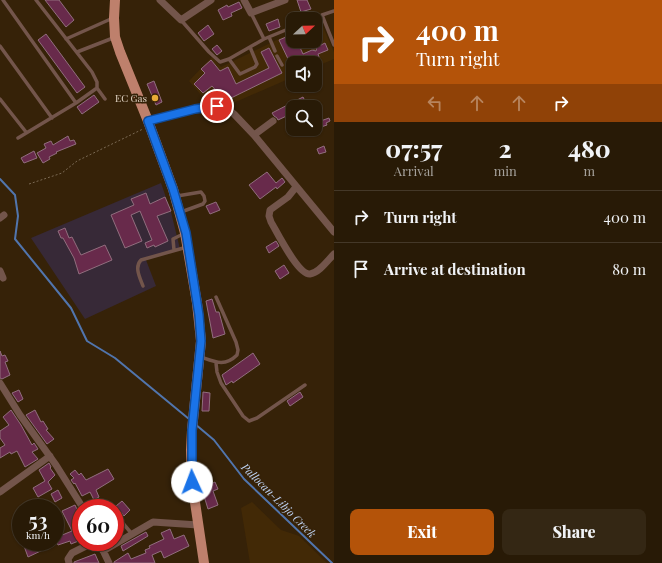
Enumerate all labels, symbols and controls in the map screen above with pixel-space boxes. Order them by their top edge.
text: 400 m [416,11,499,48]
north arrow [286,12,322,48]
map controls [286,12,322,136]
icon: right [350,16,402,68]
text: Turn right [416,47,499,71]
button: sound [286,56,322,92]
pin [200,89,234,123]
place label: EC Gas [115,91,147,105]
icon: left [424,92,446,114]
icon: ahead [466,92,488,114]
icon: ahead [508,92,530,114]
icon: right [550,92,572,114]
marker: EC Gas [150,93,160,103]
icon: arrive [206,95,228,117]
button: search [286,100,322,136]
text: 07:57 [385,132,442,164]
text: 2 [499,132,512,164]
text: 480 [568,132,611,164]
text: Arrival [394,162,434,179]
text: min [494,162,517,179]
text: m [584,162,595,179]
icon: right [350,206,372,228]
text: Turn right [384,207,457,227]
text: 400 m [604,207,646,227]
icon: arrive [350,258,372,280]
text: Arrive at destination [384,259,526,279]
text: 80 m [612,259,646,279]
water label: Pallocan-Libjo Creek [238,459,320,541]
position arrow [171,461,213,503]
speed limit sign: 60 [72,499,124,551]
text: 53 [29,506,47,533]
button: Exit [350,509,494,555]
button: Share [502,509,646,555]
text: km/h [26,528,50,542]

